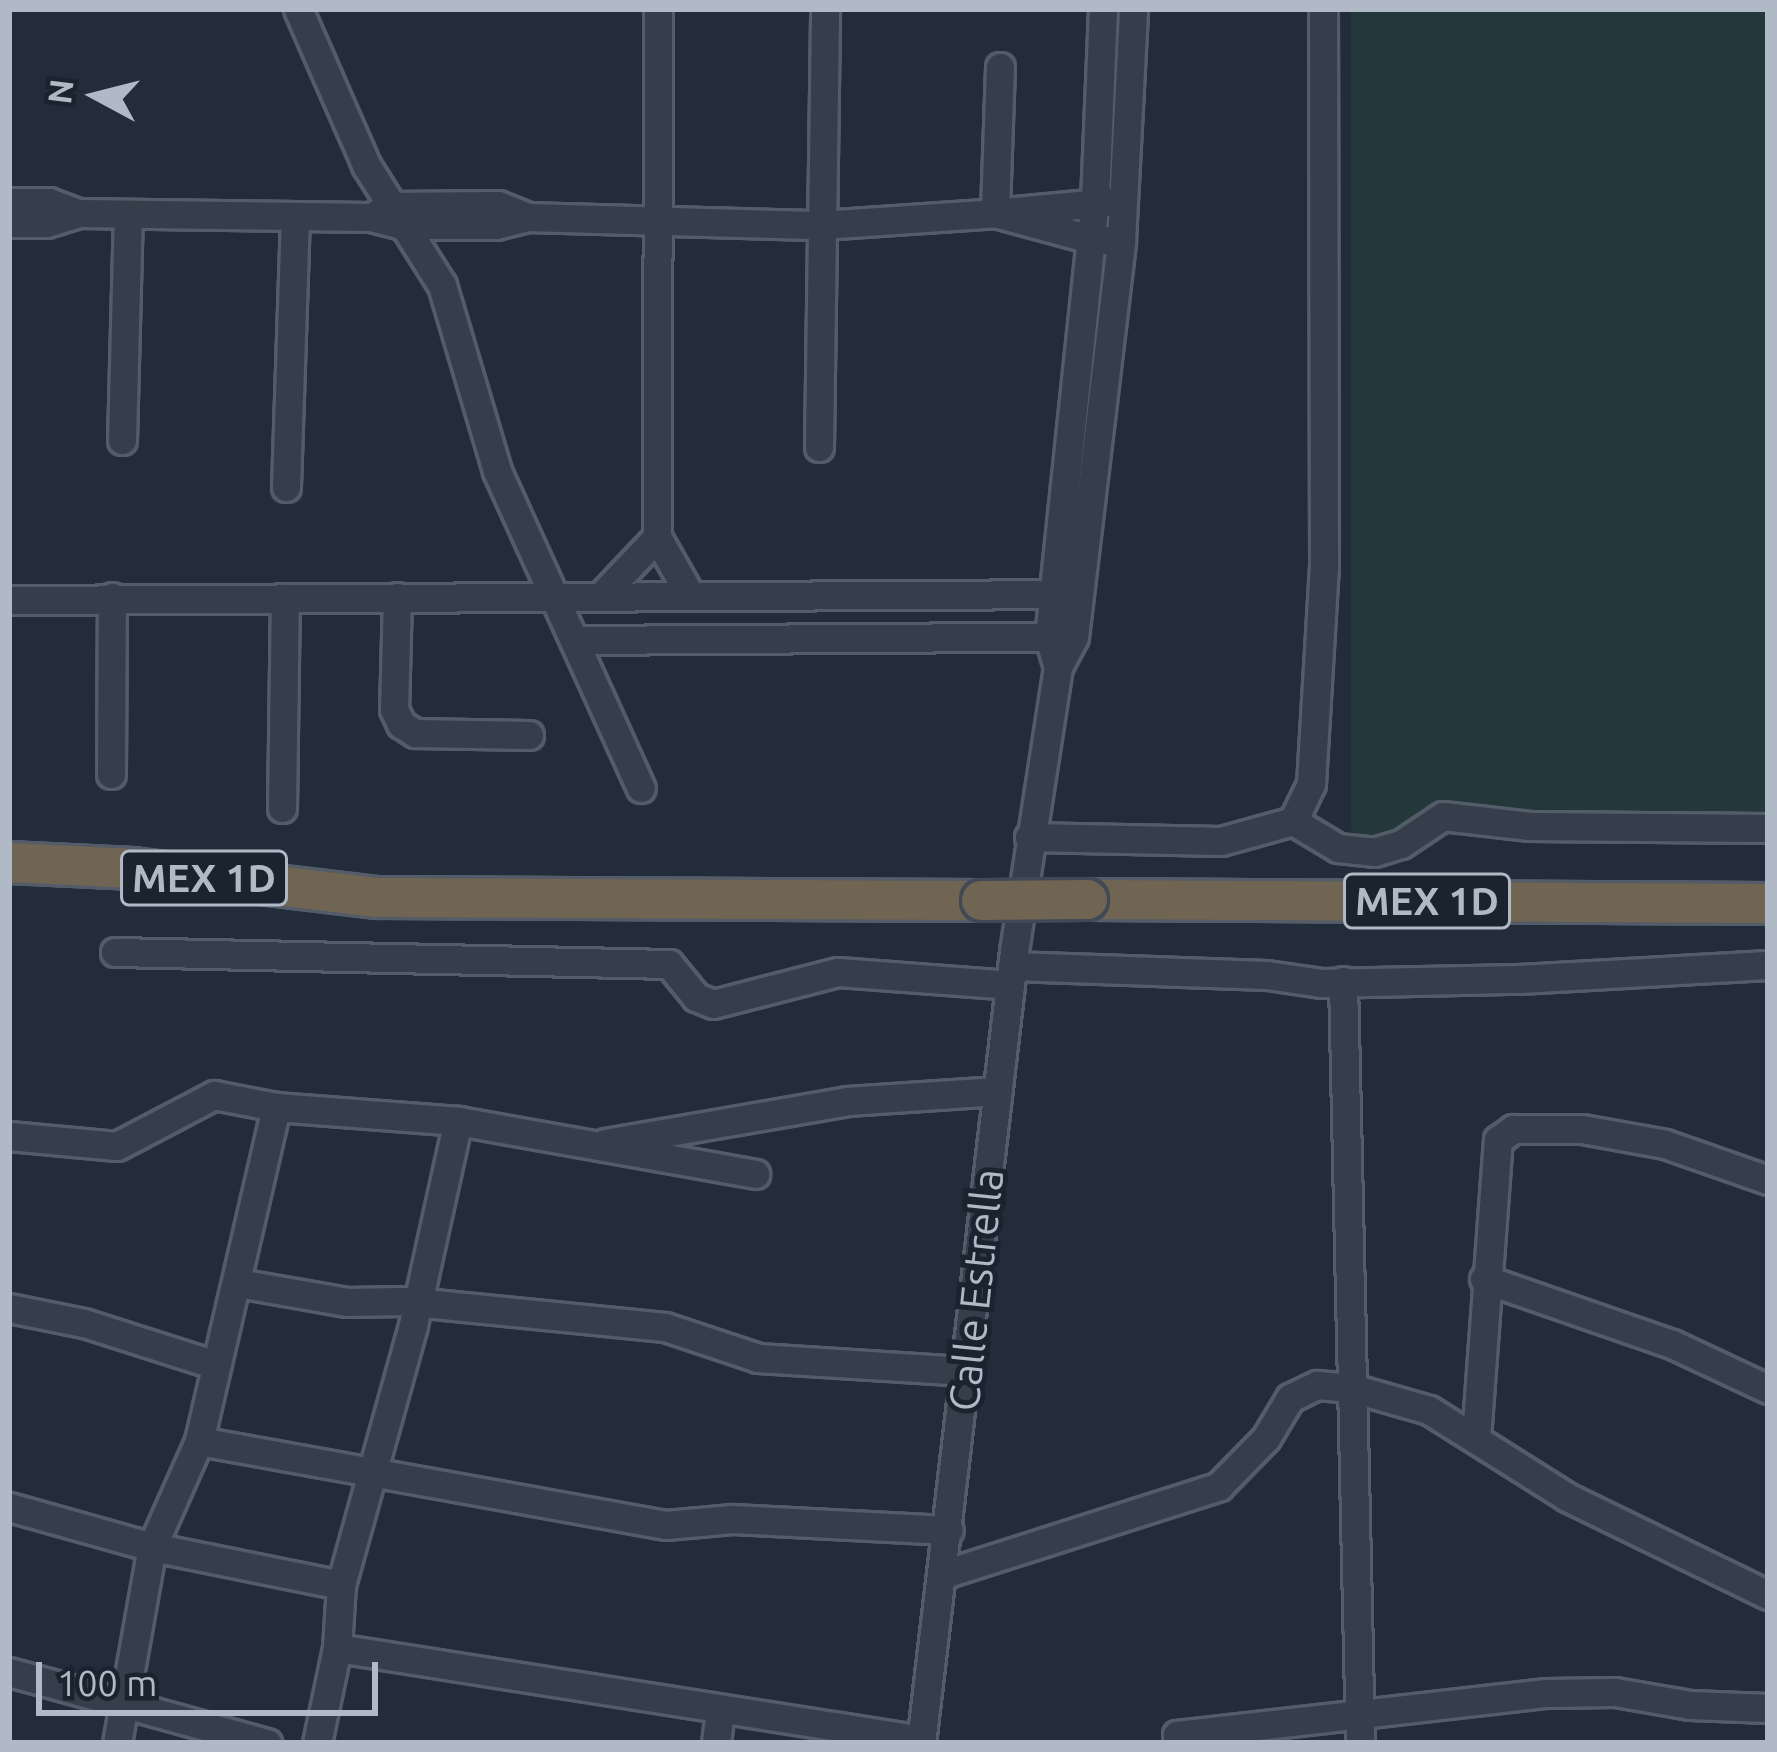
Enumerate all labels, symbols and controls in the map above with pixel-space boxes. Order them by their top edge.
north arrow [36,36,156,156]
text: N [40,77,80,106]
road number: MEX 1D [120,845,288,911]
road number: MEX 1D [1343,868,1511,934]
street label: Calle Estrella [938,1166,1014,1414]
scale bar [42,1638,384,1712]
text: 100 m [57,1662,157,1703]

